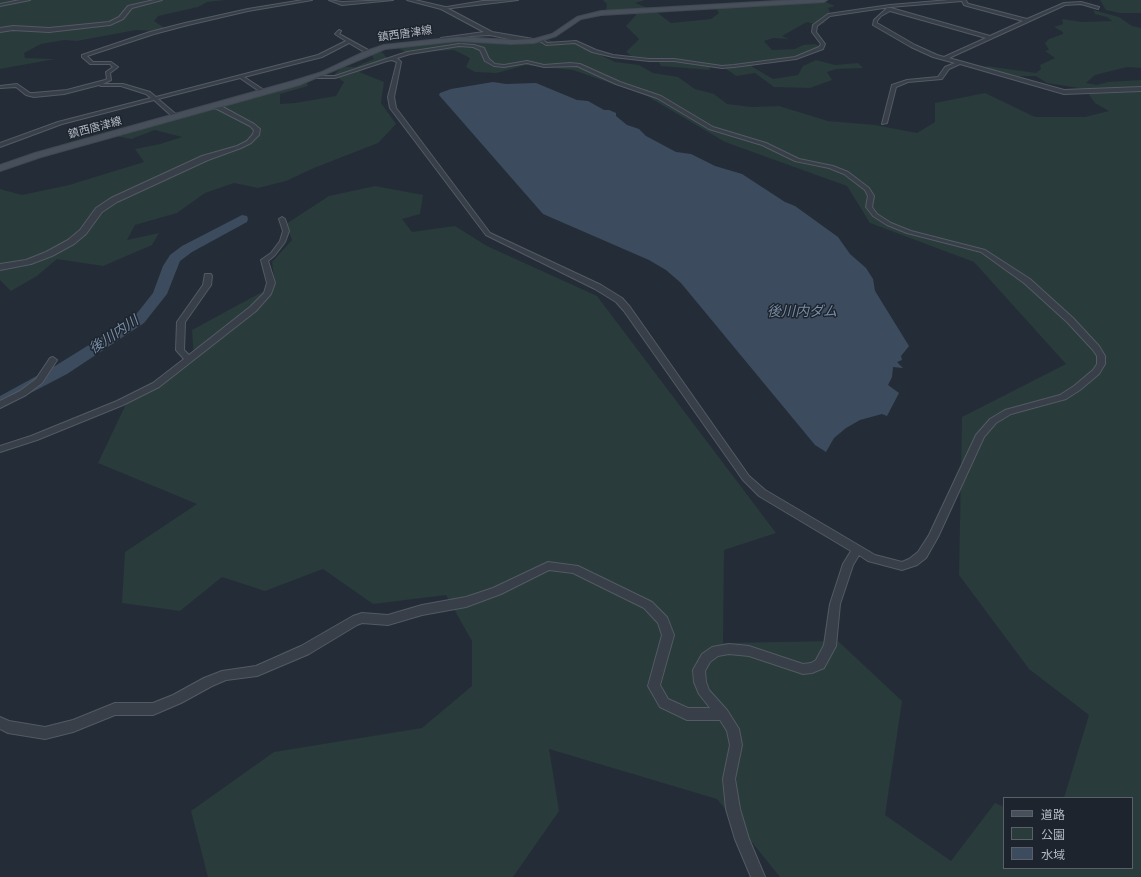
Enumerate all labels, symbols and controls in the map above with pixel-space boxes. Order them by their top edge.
street label: 鎮西唐津線 [377,24,433,44]
street label: 鎮西唐津線 [67,115,123,141]
water label: 後川内ダム [767,304,837,320]
water label: 後川内川 [86,312,142,358]
legend [1003,797,1133,869]
text: 道路 [1041,808,1065,822]
text: 公園 [1041,828,1065,842]
text: 水域 [1041,848,1065,862]

